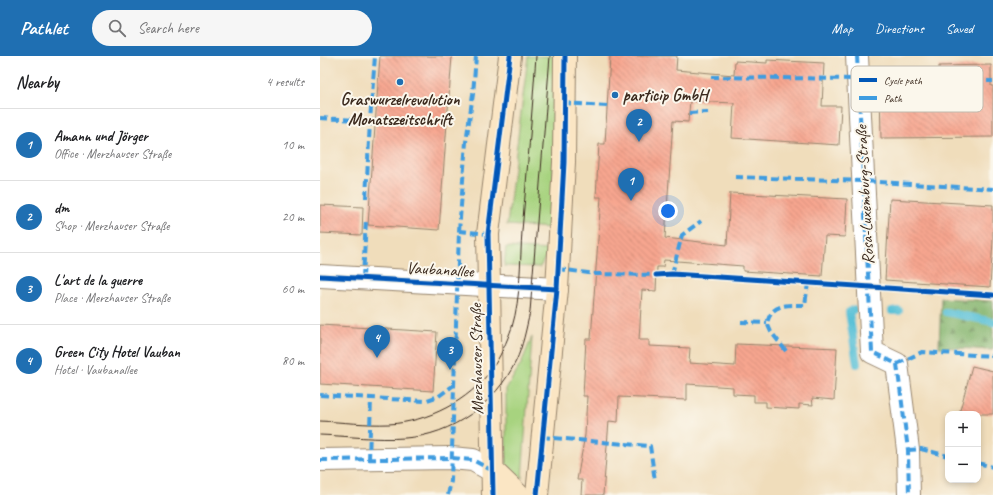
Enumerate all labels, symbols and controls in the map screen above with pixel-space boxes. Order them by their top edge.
search box [92,10,372,46]
text: Pathlet [20,16,68,40]
icon: search [106,17,128,39]
text: Search here [138,19,199,38]
text: Map [832,20,853,37]
text: Directions [875,20,924,37]
text: Saved [946,20,973,37]
legend [851,66,983,112]
text: Nearby [16,72,59,93]
text: Cycle path [884,73,923,87]
text: 4 results [266,74,304,90]
marker: Graswurzelrevolution Monatszeitschrift [395,77,405,87]
place label: particip GmbH [623,85,711,106]
place label: Graswurzelrevolution Monatszeitschrift [340,89,461,130]
marker: particip GmbH [610,90,620,100]
text: Path [884,91,903,105]
pin: 2 [626,109,652,142]
street label: Rosa-Luxemburg-Straße [850,123,879,265]
text: Amann und Jörger [54,127,148,146]
text: 1 [26,137,32,153]
text: 10 m [282,137,304,153]
text: Office · Merzhauser Straße [54,146,171,162]
pin: 1 [618,168,644,201]
text: dm [54,199,69,218]
your location [658,201,678,221]
text: 2 [26,209,32,225]
text: 20 m [282,209,304,225]
text: Shop · Merzhauser Straße [54,218,170,234]
street label: Vaubanallee [406,257,476,282]
text: L'art de la guerre [54,271,142,290]
text: 3 [26,281,32,297]
text: 60 m [282,281,304,297]
text: Place · Merzhauser Straße [54,290,170,306]
street label: Merzhauser Straße [465,302,488,415]
pin: 4 [364,325,390,358]
pin: 3 [437,337,463,370]
text: Green City Hotel Vauban [54,343,180,362]
text: 4 [26,353,32,369]
text: 80 m [282,353,304,369]
text: Hotel · Vaubanallee [54,362,137,378]
map controls [945,411,981,483]
button: + [945,411,981,447]
button: − [945,447,981,483]

